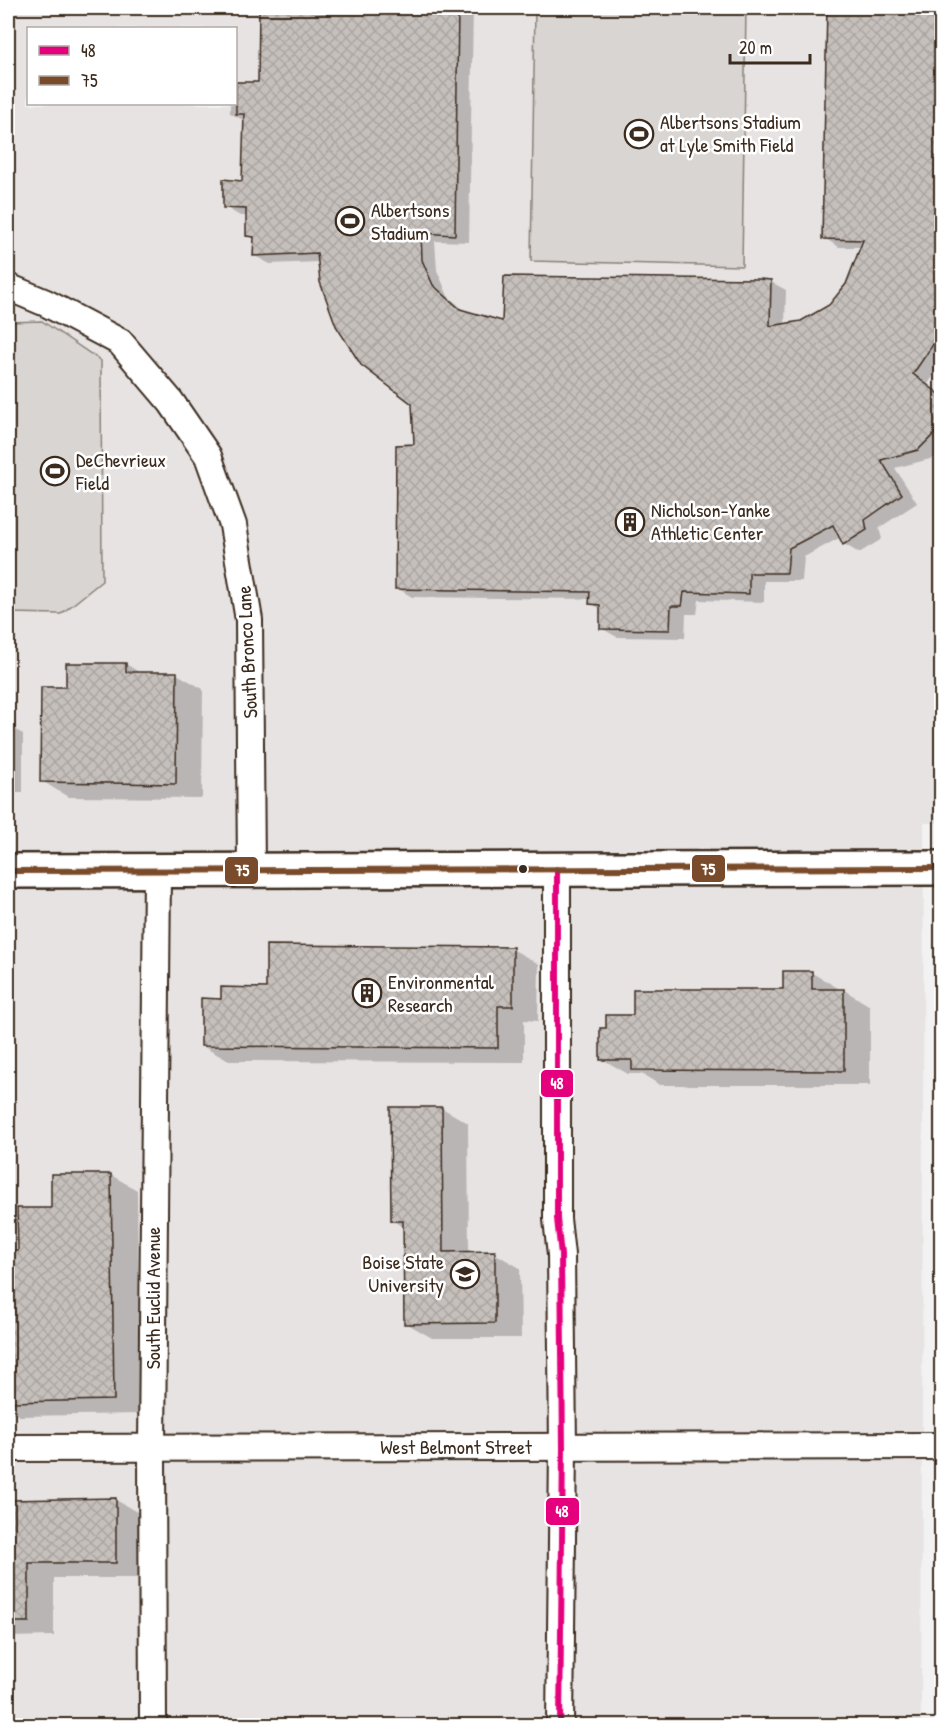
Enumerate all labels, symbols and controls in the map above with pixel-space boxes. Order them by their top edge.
legend [27,27,237,105]
scale bar [730,27,810,65]
text: 20 m [739,35,772,60]
text: 48 [81,38,96,63]
text: 75 [81,68,98,93]
place label: Albertsons Stadium at Lyle Smith Field [660,108,801,158]
sports icon: Albertsons Stadium at Lyle Smith Field [623,118,655,150]
place label: Albertsons Stadium [371,196,450,246]
sports icon: Albertsons Stadium [334,205,366,237]
place label: DeChevrieux Field [75,446,166,496]
sports icon: DeChevrieux Field [39,455,71,487]
place label: Nicholson-Yanke Athletic Center [651,496,771,546]
building icon: Nicholson-Yanke Athletic Center [614,506,646,538]
street label: South Bronco Lane [230,585,263,719]
line badge: 75 [691,854,726,883]
line badge: 75 [224,856,259,885]
text: 75 [700,858,716,880]
text: 75 [234,859,250,881]
unlabelled marker [517,863,529,875]
place label: Environmental Research [388,968,494,1018]
building icon: Environmental Research [351,977,383,1009]
line badge: 48 [540,1069,574,1098]
text: 48 [551,1072,564,1094]
street label: South Euclid Avenue [139,1227,166,1369]
place label: Boise State University [362,1248,444,1298]
school or university icon: Boise State University [449,1258,481,1290]
street label: West Belmont Street [380,1433,533,1460]
line badge: 48 [545,1497,580,1526]
text: 48 [556,1500,569,1522]

